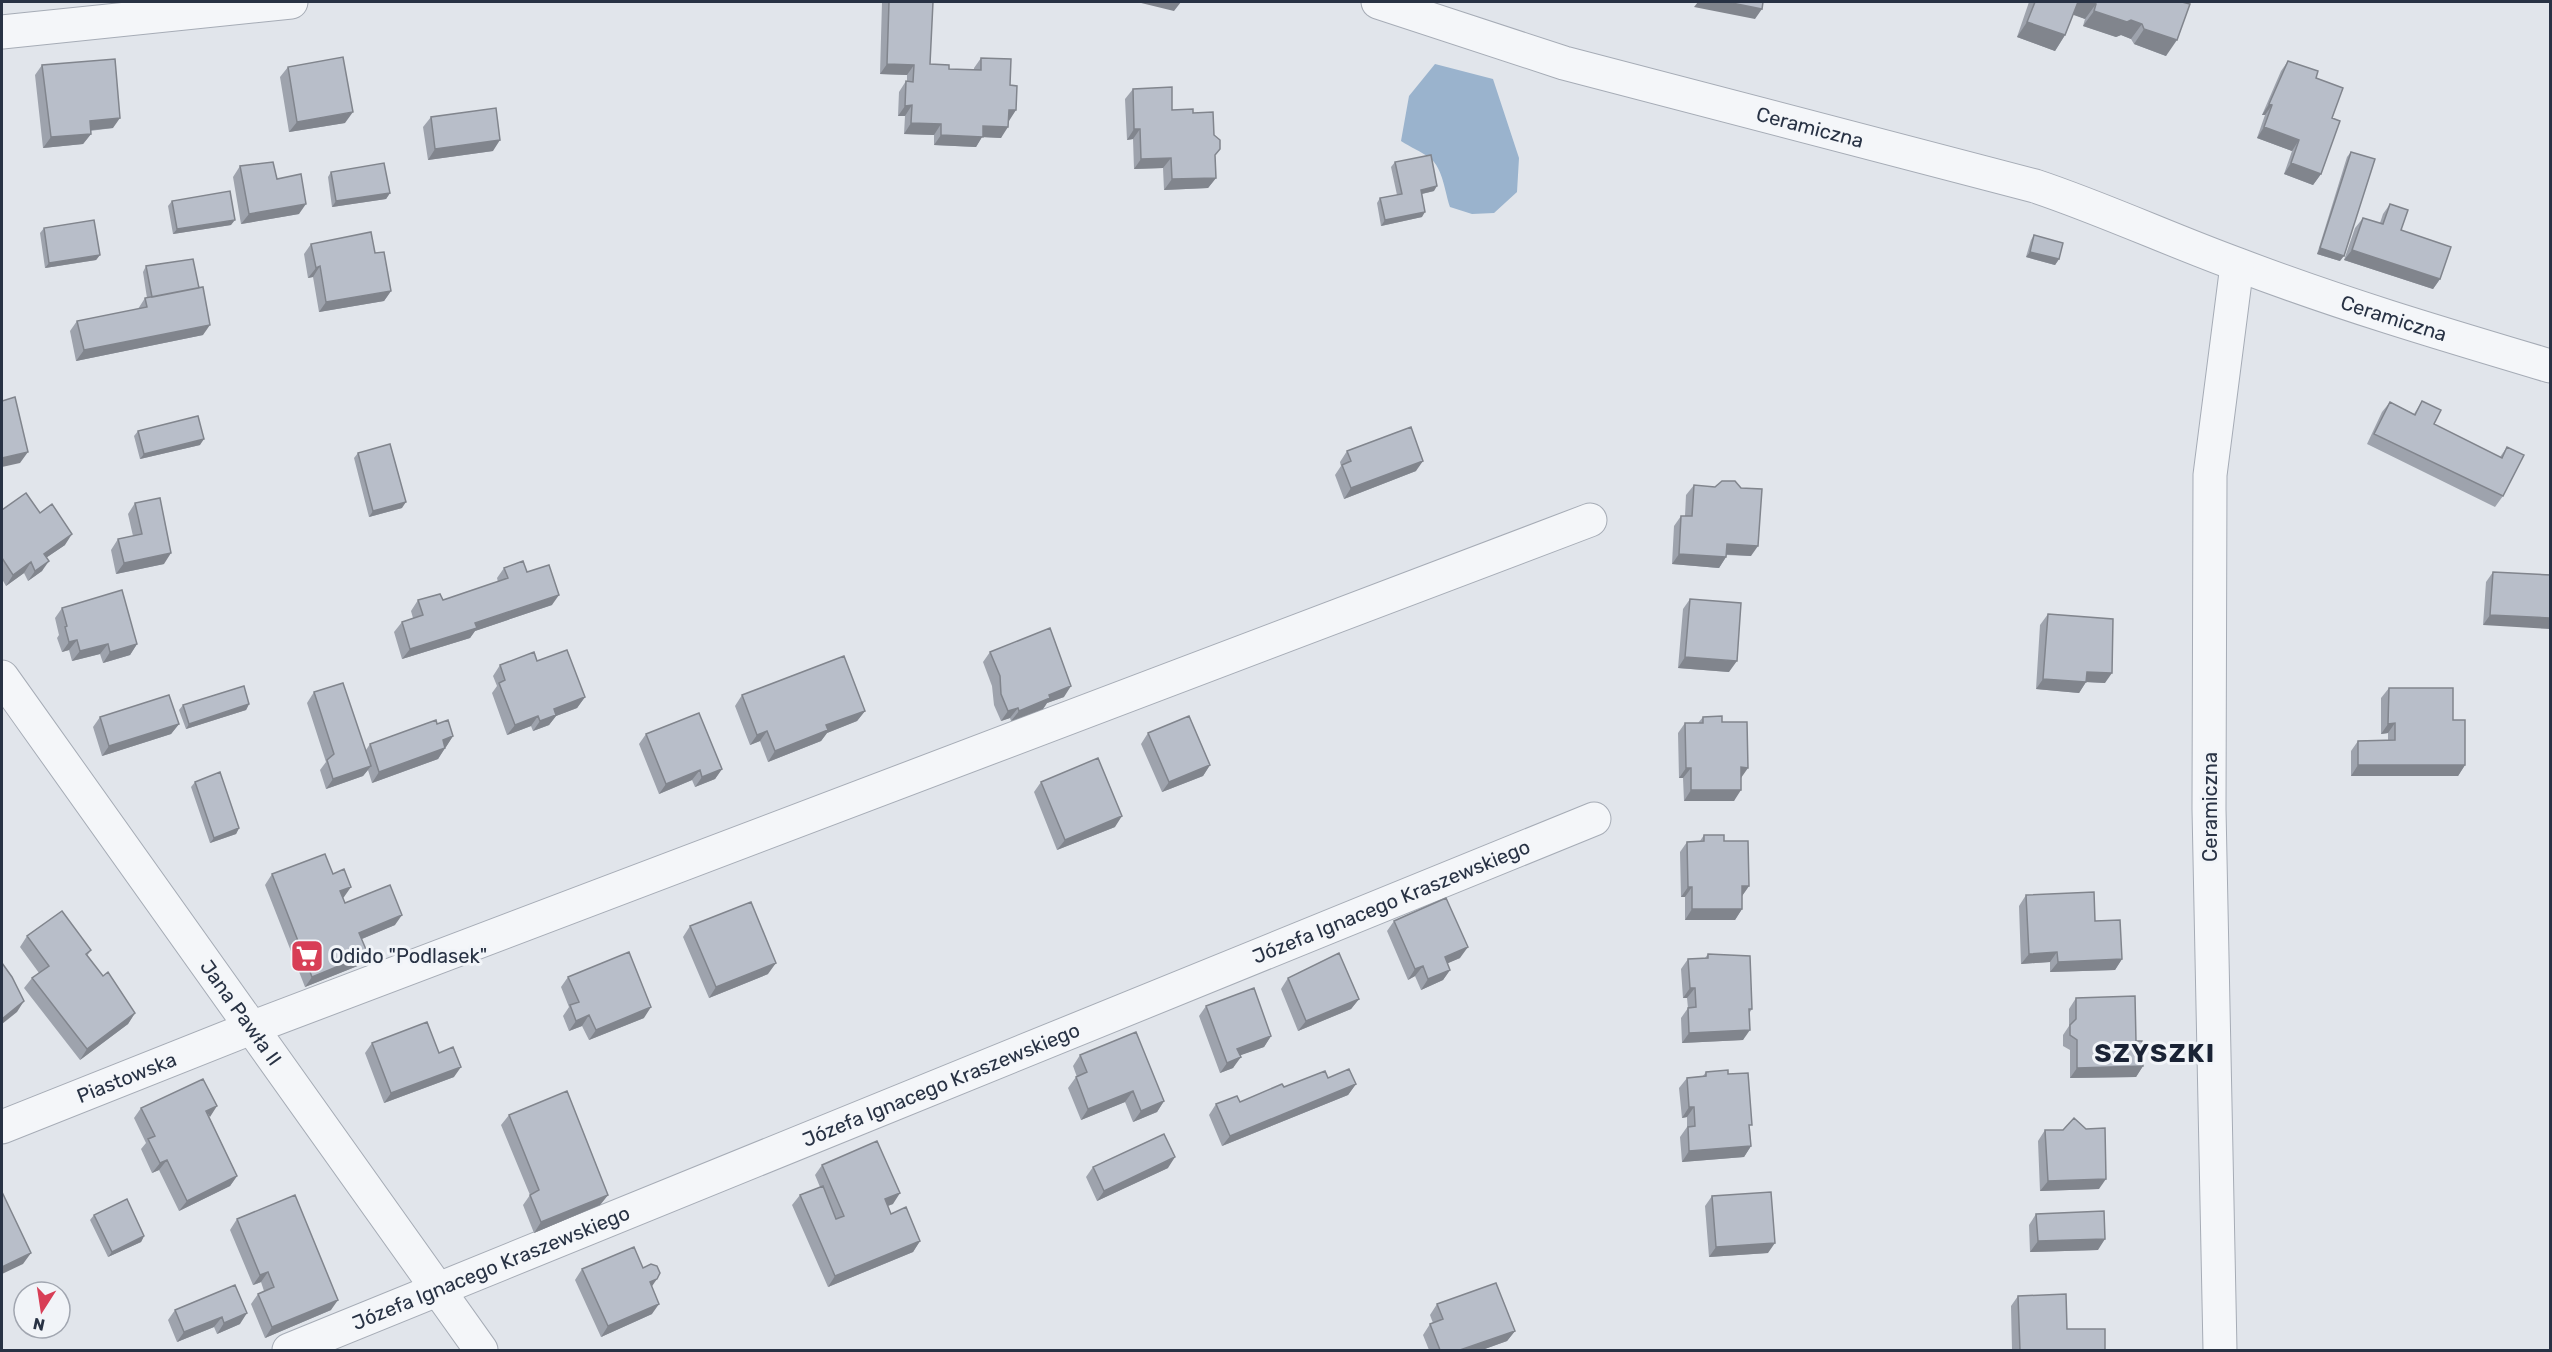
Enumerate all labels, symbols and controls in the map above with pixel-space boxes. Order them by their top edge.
street label: Ceramiczna [1754,102,1866,153]
street label: Ceramiczna [2338,290,2450,346]
street label: Ceramiczna [2198,752,2222,862]
street label: Józefa Ignacego Kraszewskiego [1249,834,1534,969]
supermarket icon: Odido "Podlasek" [289,938,325,974]
place label: Odido "Podlasek" [330,944,487,968]
street label: Jana Pawła II [195,955,287,1070]
street label: Józefa Ignacego Kraszewskiego [799,1017,1083,1152]
district label: SZYSZKI [2094,1038,2216,1069]
street label: Piastowska [73,1047,180,1108]
street label: Józefa Ignacego Kraszewskiego [349,1201,633,1335]
north arrow [12,1280,72,1340]
text: N [31,1314,47,1335]

